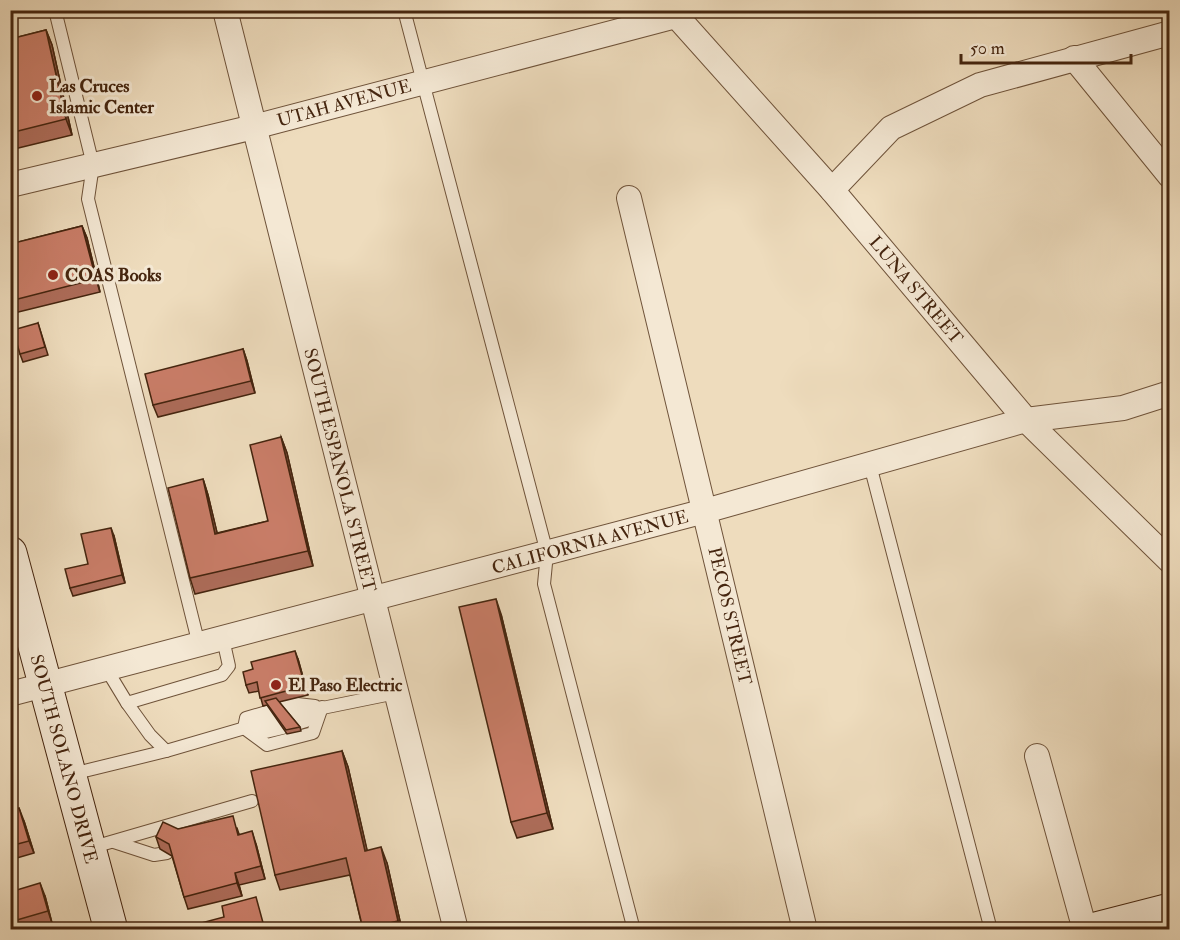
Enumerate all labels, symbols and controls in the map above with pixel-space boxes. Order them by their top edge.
scale bar [961,27,1130,65]
text: 50 m [970,37,1005,60]
place label: Las Cruces Islamic Center [49,75,154,119]
street label: UTAH AVENUE [274,75,414,132]
marker: Las Cruces Islamic Center [30,89,44,103]
street label: LUNA STREET [864,231,968,350]
place label: COAS Books [65,264,162,287]
marker: COAS Books [46,268,60,282]
street label: SOUTH ESPANOLA STREET [298,346,381,595]
street label: CALIFORNIA AVENUE [489,505,691,580]
street label: PECOS STREET [702,545,757,688]
street label: SOUTH SOLANO DRIVE [25,652,103,866]
place label: El Paso Electric [288,674,403,697]
marker: El Paso Electric [269,678,283,692]

